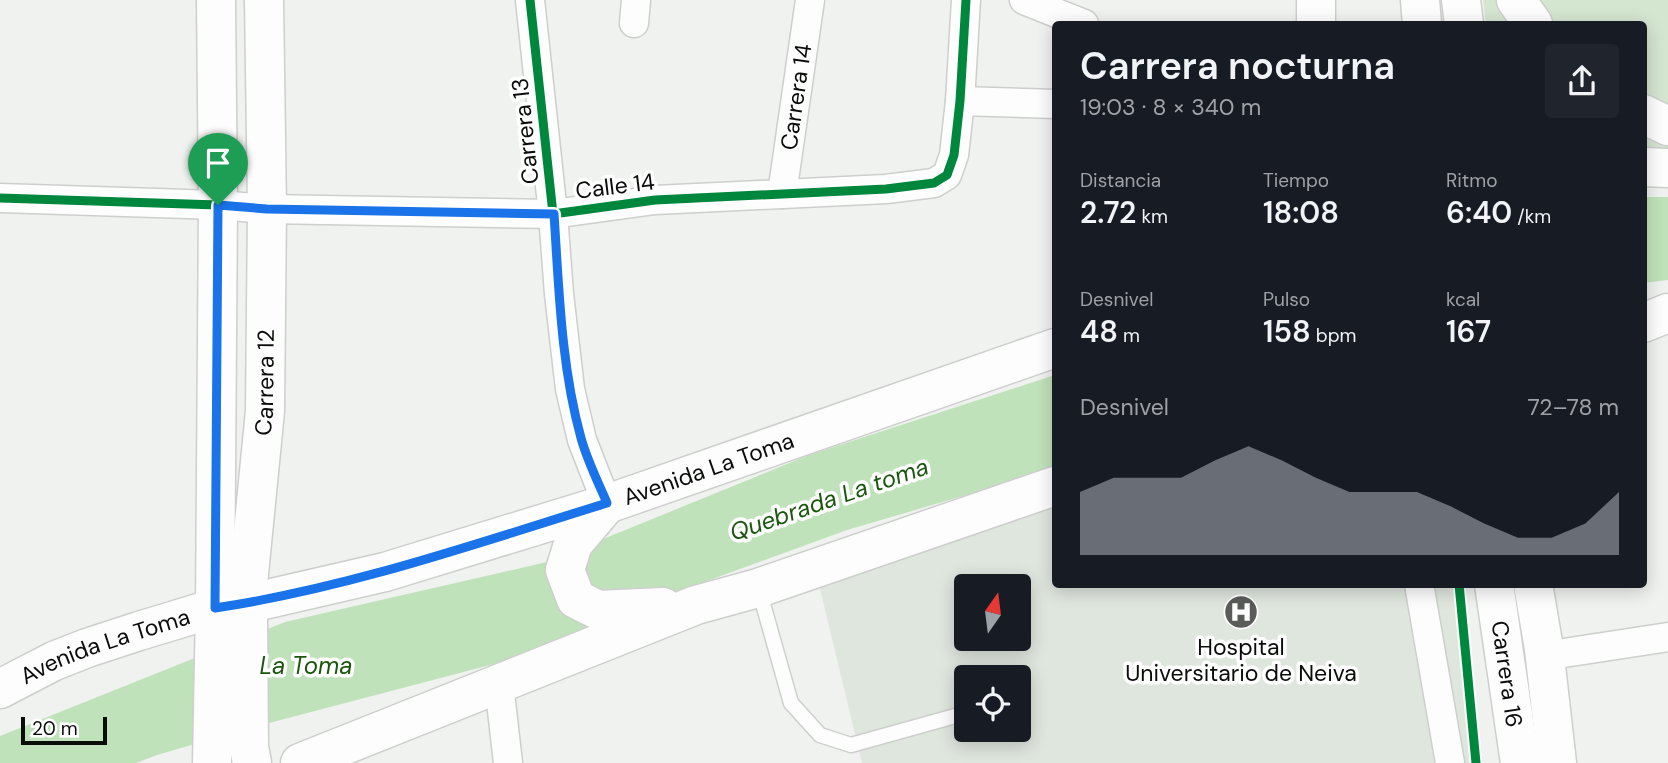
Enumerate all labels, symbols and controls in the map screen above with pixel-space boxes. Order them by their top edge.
text: Carrera nocturna [1080,41,1395,91]
street label: Carrera 14 [774,42,818,152]
button: share [1545,44,1619,118]
street label: Carrera 13 [505,76,545,186]
text: 19:03 · 8 × 340 m [1080,92,1261,122]
pin [188,133,248,205]
icon: arrive [199,144,237,182]
street label: Calle 14 [574,166,656,206]
text: Distancia [1080,168,1161,193]
text: Tiempo [1263,168,1329,193]
text: Ritmo [1446,168,1498,193]
text: 2.72 [1080,193,1136,232]
text: 18:08 [1263,193,1339,232]
text: 6:40 [1446,193,1512,232]
text: km [1136,204,1168,229]
text: /km [1512,204,1551,229]
text: Desnivel [1080,287,1153,312]
text: Pulso [1263,287,1310,312]
text: kcal [1446,287,1480,312]
text: 48 [1080,312,1118,351]
text: 158 [1263,312,1311,351]
text: 167 [1446,312,1491,351]
text: m [1118,323,1140,348]
text: bpm [1311,323,1357,348]
street label: Carrera 12 [248,329,281,437]
text: Desnivel [1080,392,1169,422]
text: 72–78 m [1528,392,1619,422]
street label: Avenida La Toma [619,425,798,512]
water label: Quebrada La toma [725,450,933,548]
north arrow [954,574,1031,651]
map controls [954,574,1031,742]
hospital icon: Hospital Universitario de Neiva [1222,593,1260,631]
street label: Avenida La Toma [15,601,193,691]
street label: Carrera 16 [1485,619,1530,729]
place label: Hospital Universitario de Neiva [1125,632,1357,688]
water label: La Toma [259,650,353,681]
button: locate [954,665,1031,742]
scale bar [21,714,107,746]
text: 20 m [32,716,78,741]

